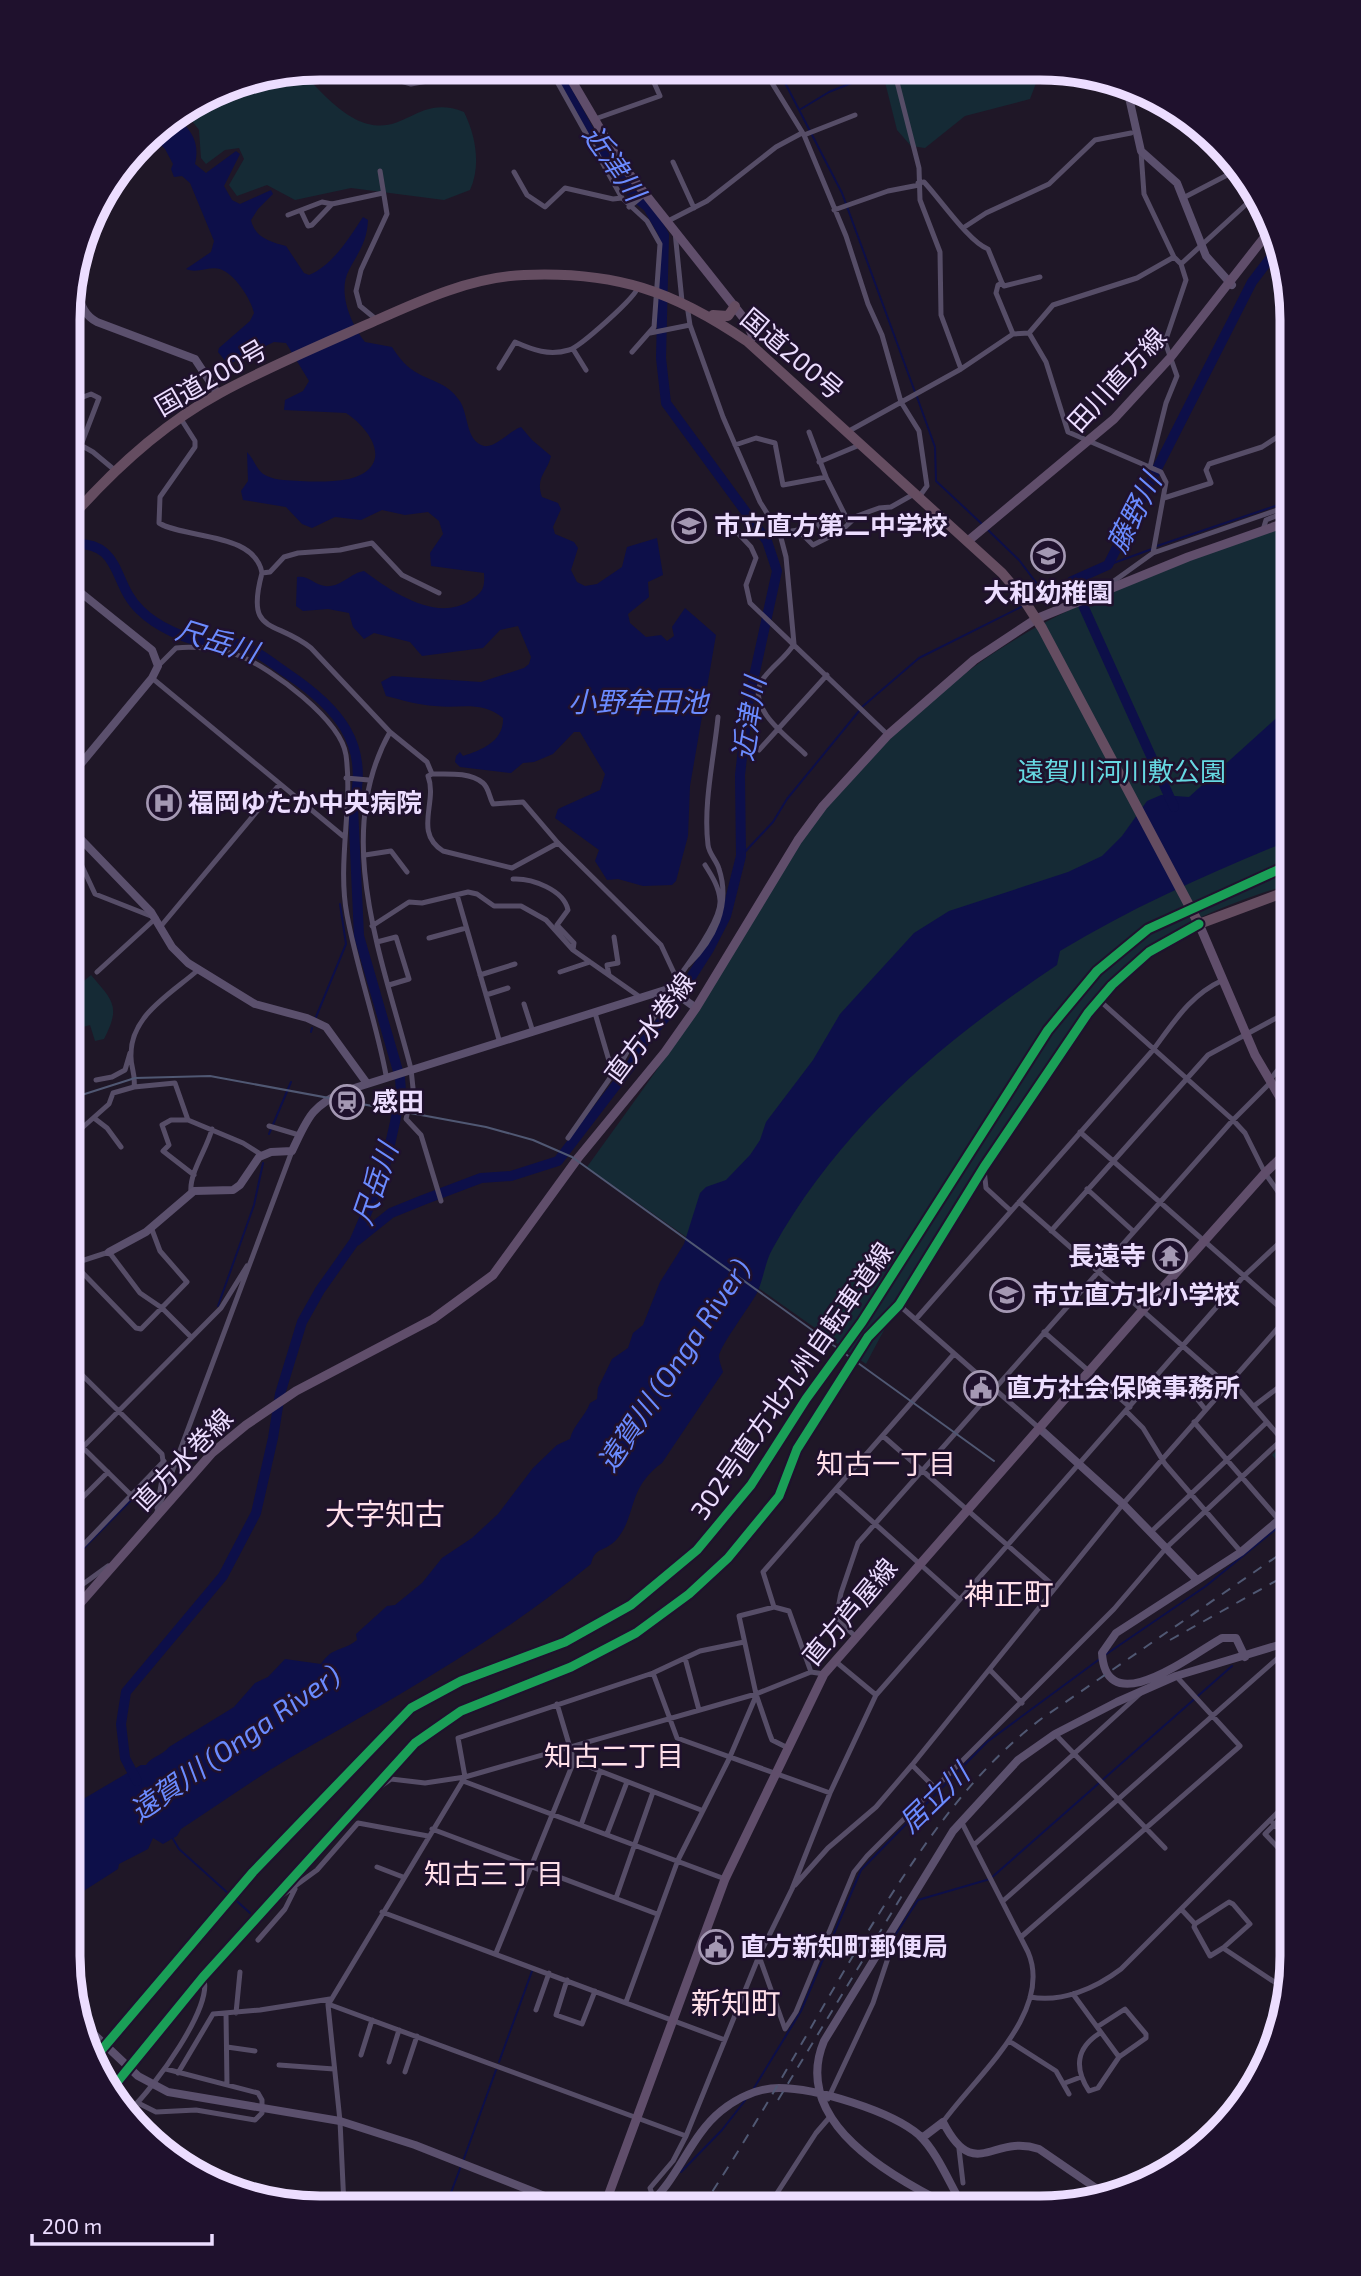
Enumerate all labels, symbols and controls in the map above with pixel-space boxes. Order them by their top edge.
water label: 近津川 [577,118,655,209]
street label: 国道200号 [736,301,850,405]
street label: 田川直方線 [1060,321,1172,437]
street label: 国道200号 [149,332,272,421]
water label: 藤野川 [1099,465,1169,558]
school or university icon: 市立直方第二中学校 [670,507,708,545]
place label: 市立直方第二中学校 [714,509,948,540]
school or university icon: 大和幼稚園 [1029,537,1067,575]
place label: 大和幼稚園 [983,576,1113,607]
water label: 尺岳川 [172,612,265,669]
water label: 近津川 [725,672,772,763]
water label: 小野牟田池 [568,684,711,718]
park label: 遠賀川河川敷公園 [1018,755,1226,786]
hospital icon: 福岡ゆたか中央病院 [145,784,183,822]
place label: 福岡ゆたか中央病院 [188,786,422,817]
street label: 直方水巻線 [597,966,700,1088]
station icon: 感田 [328,1083,366,1121]
place label: 感田 [372,1085,424,1116]
water label: 尺岳川 [344,1136,405,1229]
street label: 302号直方北九州自転車道線 [683,1236,898,1524]
temple icon: 長遠寺 [1151,1237,1189,1275]
place label: 長遠寺 [1068,1239,1146,1270]
water label: 遠賀川 (Onga River) [590,1252,757,1477]
school or university icon: 市立直方北小学校 [988,1276,1026,1314]
place label: 市立直方北小学校 [1032,1278,1240,1309]
public building icon: 直方社会保険事務所 [962,1369,1000,1407]
place label: 直方社会保険事務所 [1006,1371,1240,1402]
street label: 直方水巻線 [126,1401,238,1516]
district label: 知古一丁目 [816,1446,956,1480]
district label: 大字知古 [325,1495,445,1531]
street label: 直方芦屋線 [795,1551,903,1671]
district label: 神正町 [964,1575,1054,1611]
water label: 遠賀川 (Onga River) [123,1657,346,1827]
district label: 知古二丁目 [544,1738,684,1772]
water label: 居立川 [891,1754,977,1839]
district label: 知古三丁目 [424,1856,564,1890]
public building icon: 直方新知町郵便局 [697,1928,735,1966]
place label: 直方新知町郵便局 [740,1930,948,1961]
district label: 新知町 [691,1984,781,2020]
scale bar [32,2202,212,2246]
text: 200 m [42,2213,102,2238]

